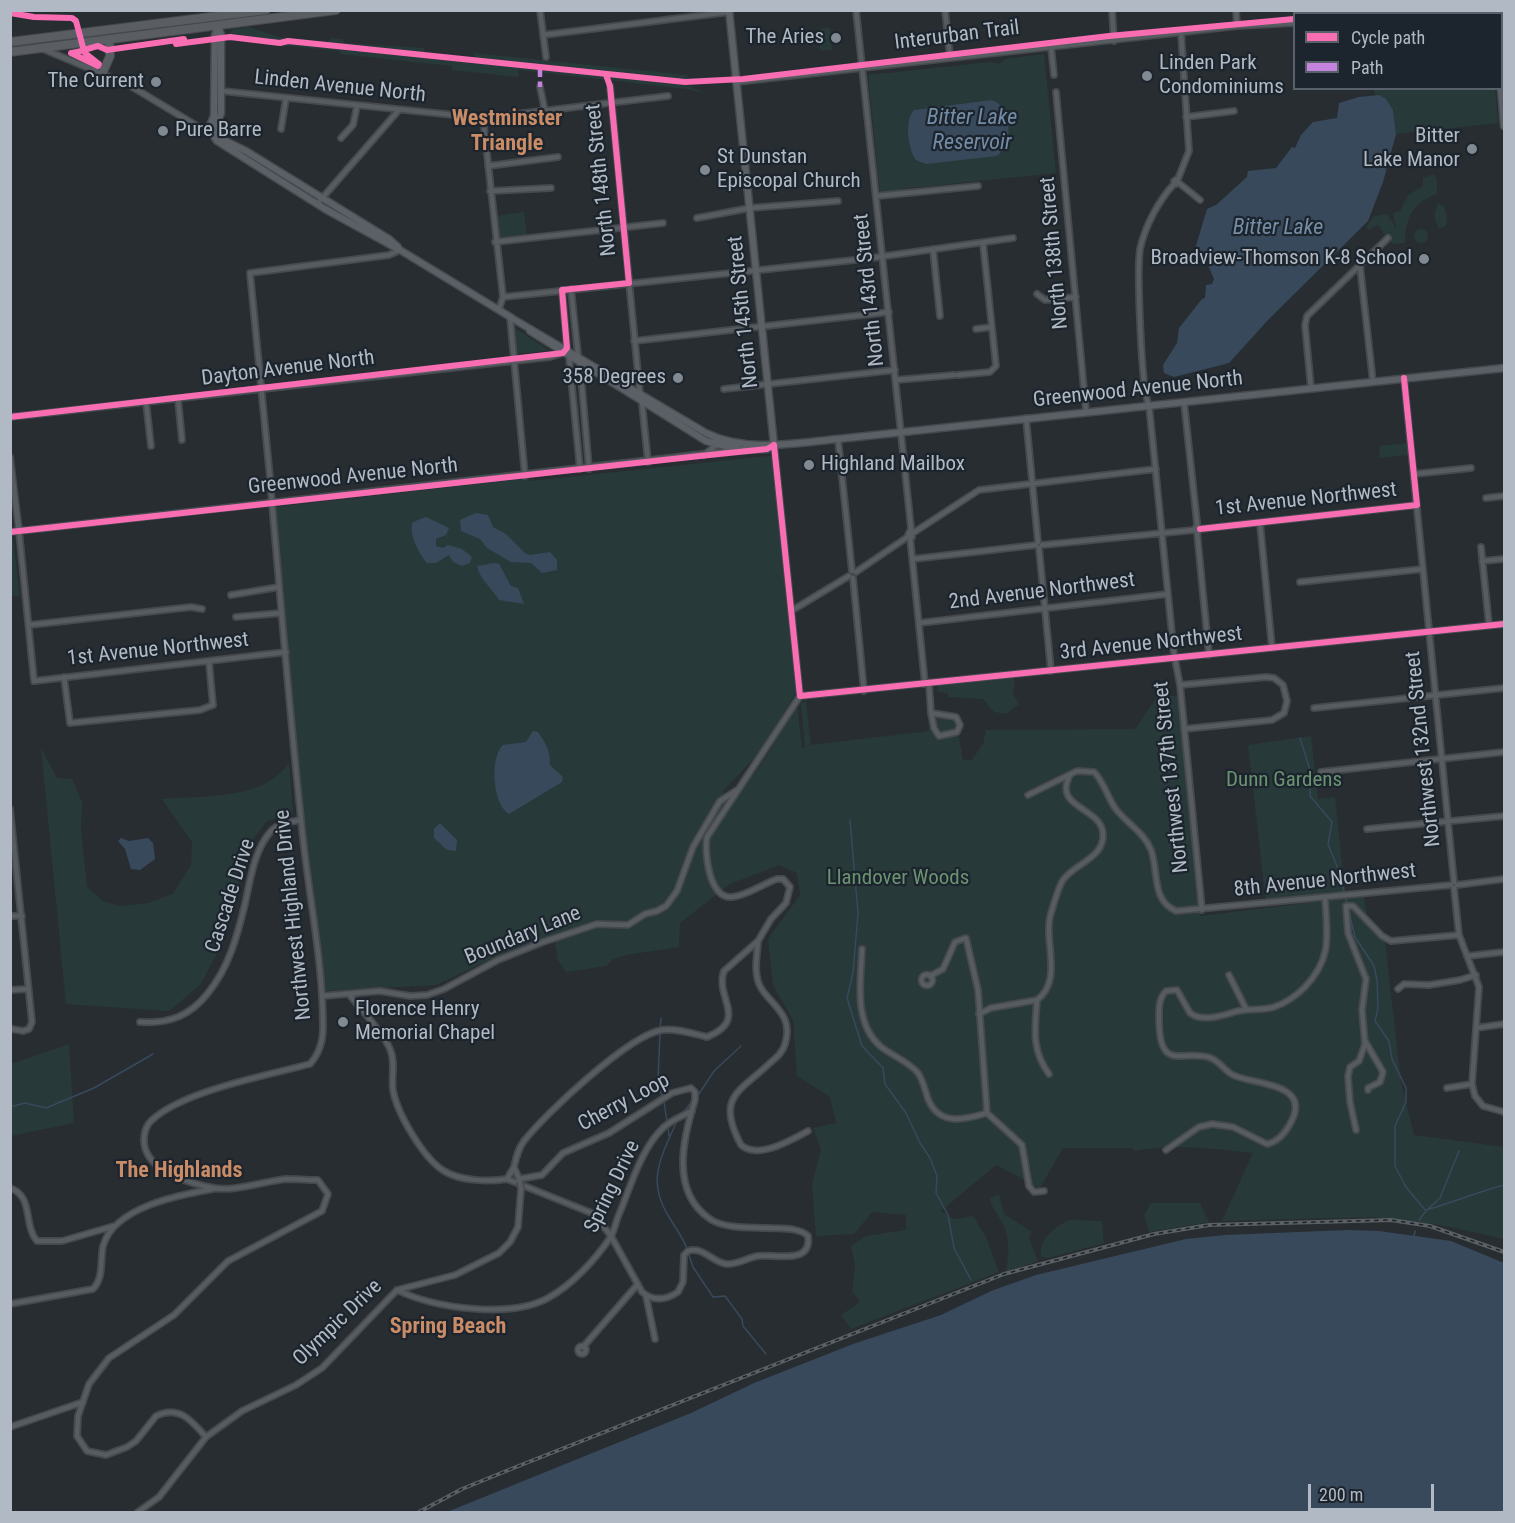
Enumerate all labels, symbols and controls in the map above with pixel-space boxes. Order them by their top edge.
legend [1293,12,1503,90]
street label: Interurban Trail [893,16,1021,56]
place label: The Aries [746,25,824,51]
text: Cycle path [1351,27,1425,48]
marker: The Aries [829,31,843,45]
place label: Linden Park Condominiums [1159,51,1284,101]
text: Path [1351,57,1384,78]
street label: Linden Avenue North [253,65,427,109]
place label: The Current [47,69,144,95]
marker: Linden Park Condominiums [1140,69,1154,83]
marker: The Current [149,75,163,89]
street label: North 148th Street [581,103,623,257]
water label: Bitter Lake Reservoir [927,105,1017,156]
district label: Westminster Triangle [452,106,562,158]
place label: Pure Barre [175,118,262,144]
marker: Pure Barre [156,124,170,138]
place label: Bitter Lake Manor [1363,124,1460,174]
marker: Bitter Lake Manor [1465,142,1479,156]
place label: St Dunstan Episcopal Church [717,145,861,195]
marker: St Dunstan Episcopal Church [698,163,712,177]
street label: North 138th Street [1036,176,1074,330]
street label: North 143rd Street [849,212,891,368]
water label: Bitter Lake [1233,215,1323,241]
street label: North 145th Street [723,235,765,389]
place label: Broadview-Thomson K-8 School [1150,246,1412,272]
marker: Broadview-Thomson K-8 School [1417,252,1431,266]
street label: Dayton Avenue North [200,346,376,392]
place label: 358 Degrees [562,365,666,391]
street label: Greenwood Avenue North [1032,366,1244,414]
marker: 358 Degrees [671,371,685,385]
place label: Highland Mailbox [821,452,965,478]
street label: Greenwood Avenue North [247,453,459,501]
marker: Highland Mailbox [802,458,816,472]
street label: 1st Avenue Northwest [1214,478,1398,522]
street label: 2nd Avenue Northwest [948,568,1136,616]
street label: 3rd Avenue Northwest [1059,622,1243,666]
street label: 1st Avenue Northwest [66,628,250,672]
street label: Northwest 132nd Street [1401,650,1447,848]
street label: Northwest 137th Street [1149,680,1195,874]
park label: Dunn Gardens [1226,768,1342,794]
street label: Northwest Highland Drive [270,809,318,1021]
street label: Cascade Drive [201,836,261,956]
street label: 8th Avenue Northwest [1233,859,1417,903]
park label: Llandover Woods [827,866,969,892]
street label: Boundary Lane [461,901,585,971]
place label: Florence Henry Memorial Chapel [355,997,495,1047]
marker: Florence Henry Memorial Chapel [336,1015,350,1029]
street label: Cherry Loop [574,1068,674,1138]
street label: Spring Drive [580,1137,646,1237]
district label: The Highlands [116,1158,242,1184]
street label: Olympic Drive [288,1274,388,1372]
district label: Spring Beach [390,1314,506,1340]
scale bar [1311,1472,1437,1510]
text: 200 m [1319,1484,1363,1505]

